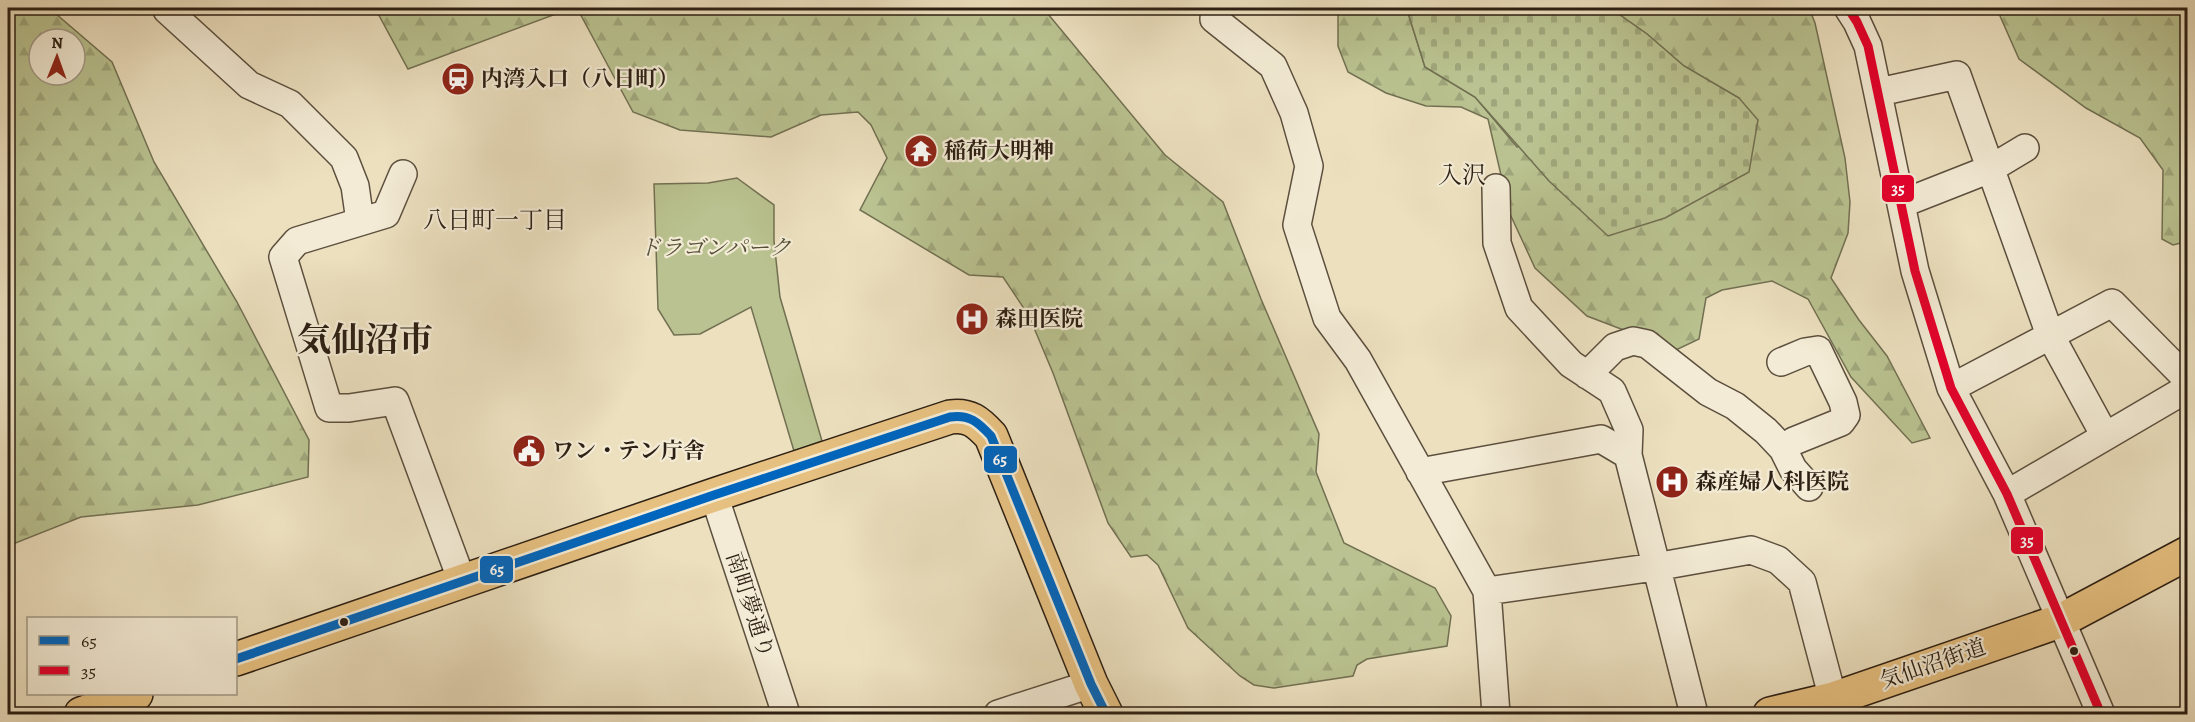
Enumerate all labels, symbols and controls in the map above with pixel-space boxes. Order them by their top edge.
north arrow [27,27,87,87]
text: N [51,32,64,54]
station icon: 内湾入口（八日町） [440,61,476,97]
place label: 内湾入口（八日町） [481,64,679,94]
temple icon: 稲荷大明神 [903,133,939,169]
place label: 稲荷大明神 [944,136,1054,166]
district label: 入沢 [1438,159,1486,191]
line badge: 35 [1881,174,1915,203]
text: 35 [1891,178,1905,200]
district label: 八日町一丁目 [423,204,567,236]
park label: ドラゴンパーク [639,233,791,263]
hospital icon: 森田医院 [954,301,990,337]
place label: 森田医院 [995,304,1083,334]
district label: 気仙沼市 [297,316,433,363]
public building icon: ワン・テン庁舎 [511,433,547,469]
place label: ワン・テン庁舎 [552,436,705,466]
line badge: 65 [983,445,1018,474]
text: 65 [993,449,1007,471]
hospital icon: 森産婦人科医院 [1654,464,1690,500]
place label: 森産婦人科医院 [1695,467,1849,497]
line badge: 35 [2010,526,2044,555]
text: 35 [2020,530,2034,552]
street label: 南町夢通り [719,548,781,662]
line badge: 65 [479,555,514,584]
text: 65 [490,559,504,581]
unlabelled marker [338,616,350,628]
legend [27,617,237,695]
text: 65 [81,629,97,653]
street label: 気仙沼街道 [1876,632,1990,696]
unlabelled marker [2068,645,2080,657]
text: 35 [81,659,96,683]

